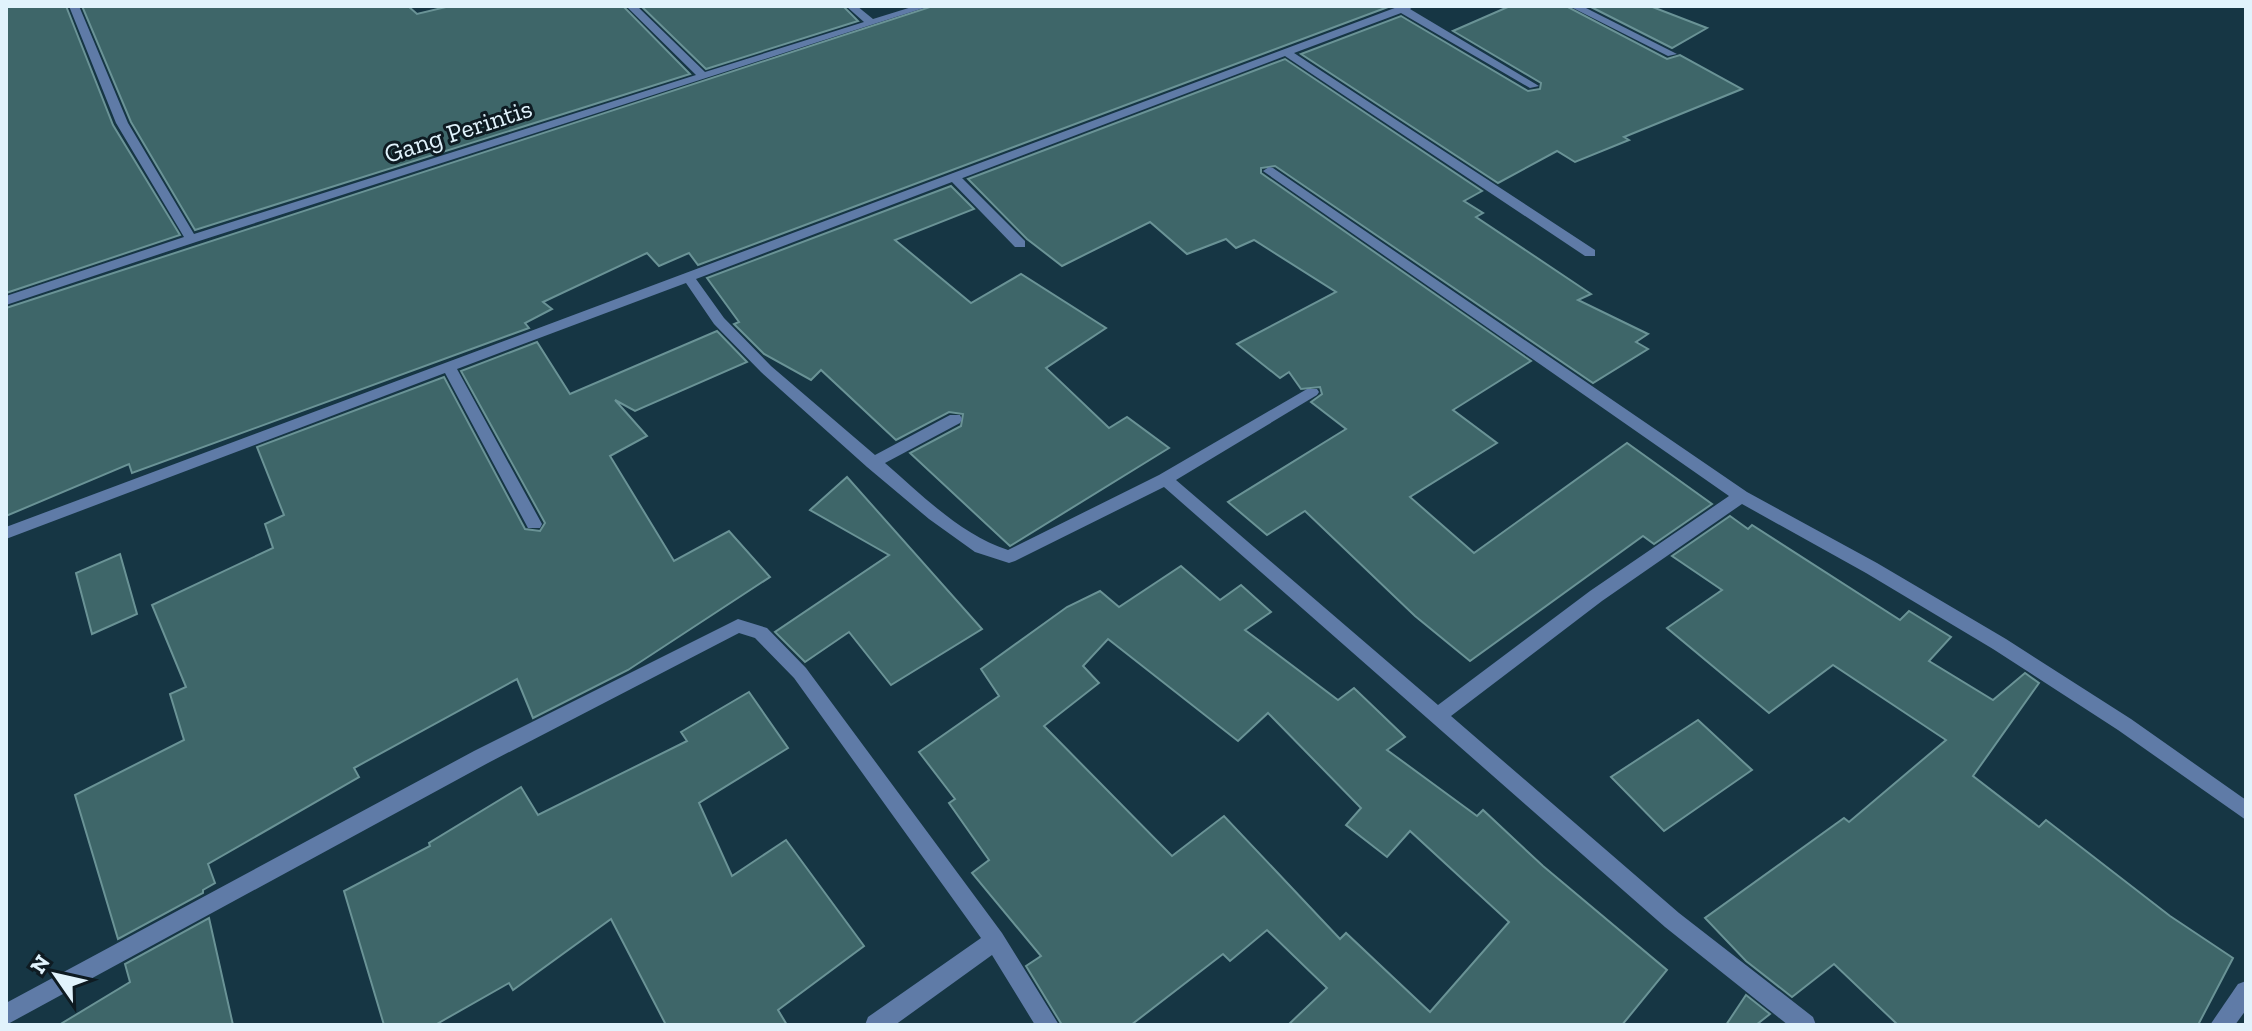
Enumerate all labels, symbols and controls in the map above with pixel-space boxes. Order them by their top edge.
street label: Gang Perintis [380,92,536,170]
north arrow [16,935,96,1015]
text: N [24,949,56,979]

